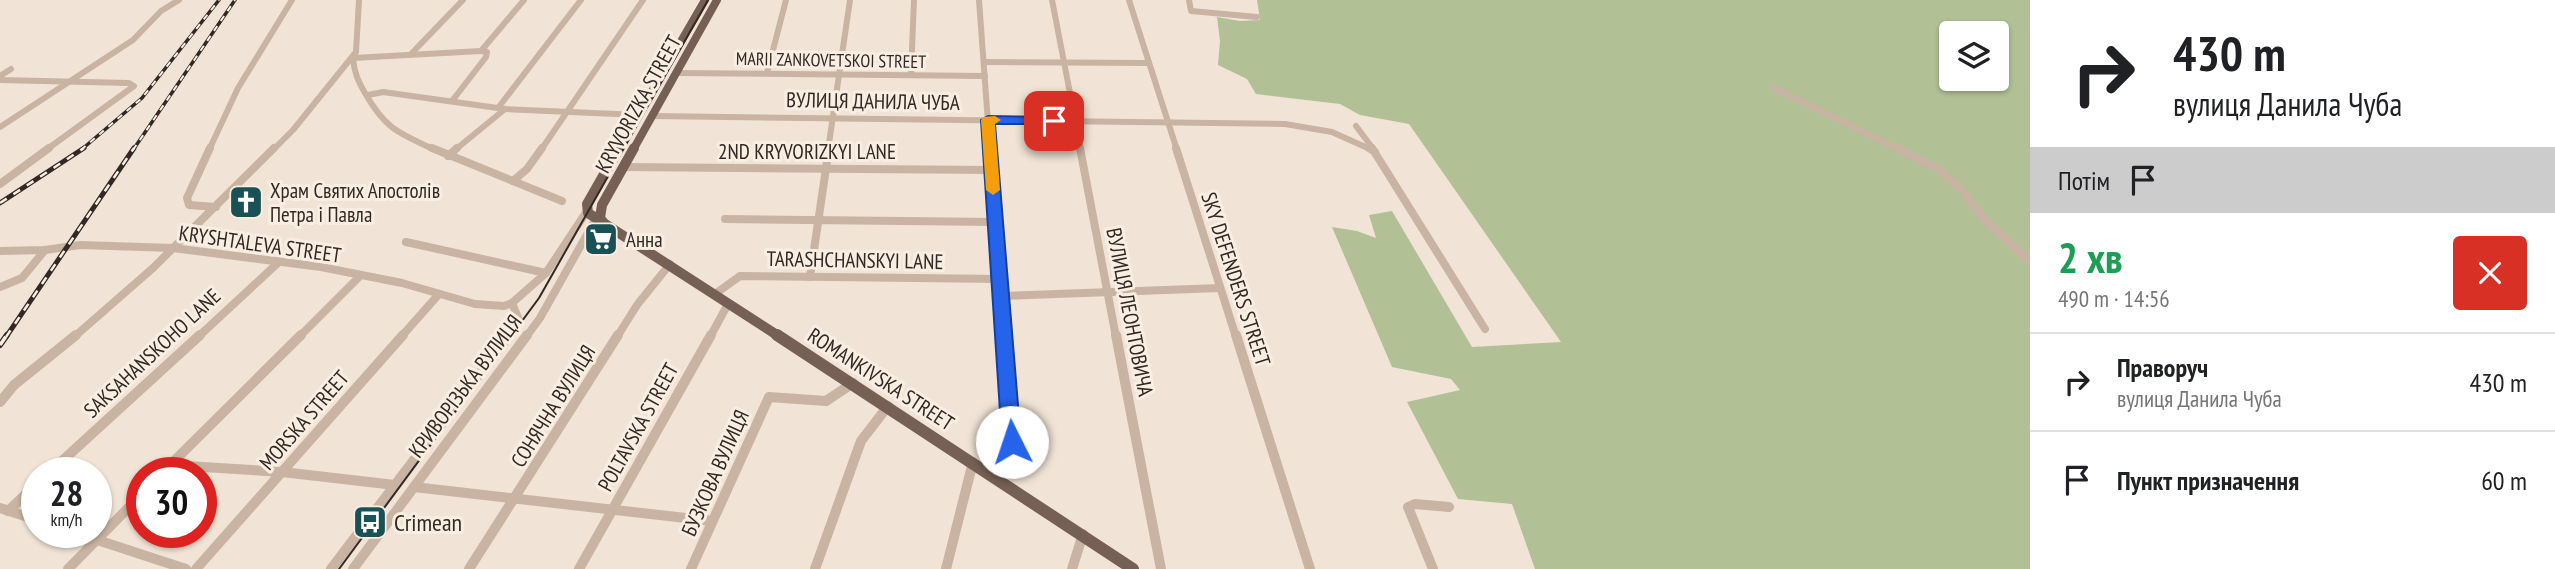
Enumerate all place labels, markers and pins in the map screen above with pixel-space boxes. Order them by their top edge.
pin [1024,91,1084,151]
place label: Храм Святих Апостолів Петра і Павла [270,177,440,228]
church icon: Храм Святих Апостолів Петра і Павла [227,183,265,221]
supermarket icon: Анна [582,220,620,258]
place label: Анна [626,226,663,253]
bus stop icon: Crimean [351,503,389,541]
place label: Crimean [394,507,462,538]

